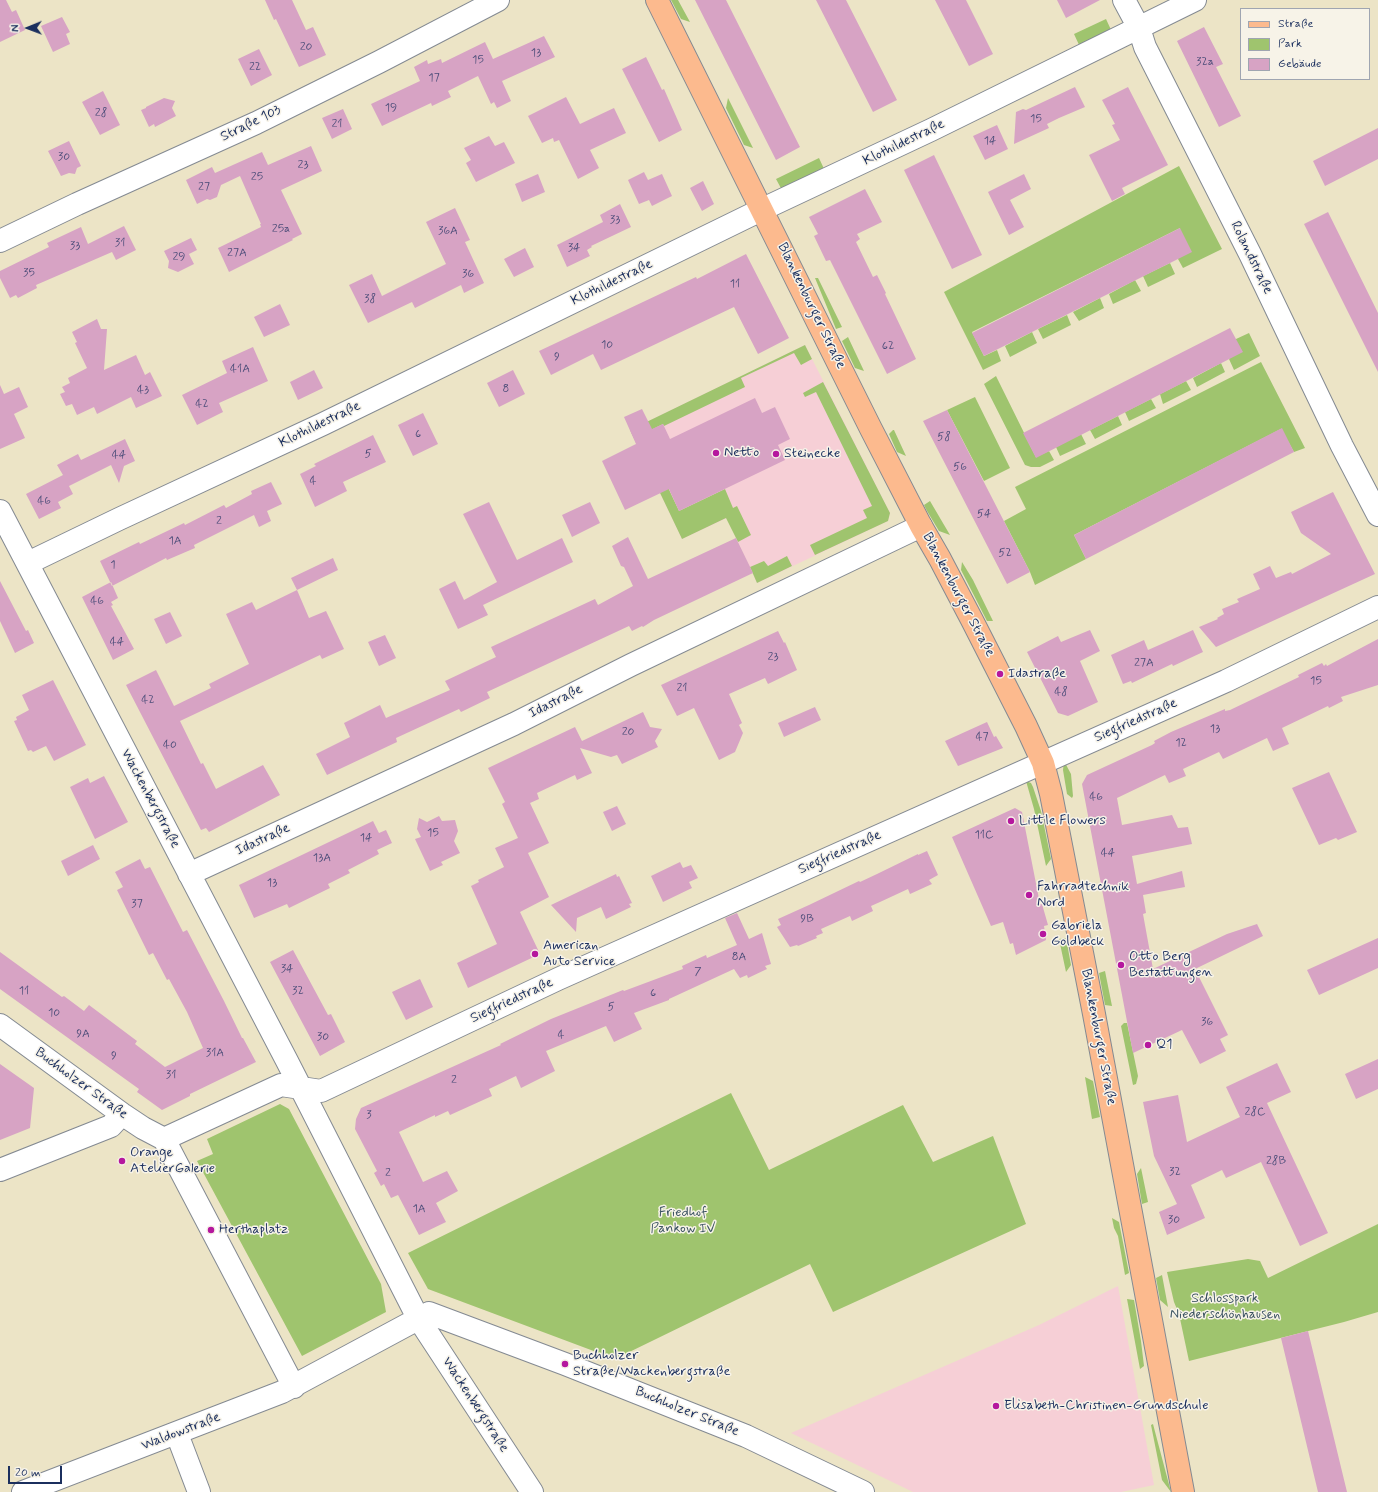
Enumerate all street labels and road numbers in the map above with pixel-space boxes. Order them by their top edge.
street label: Straße 103 [218,102,284,146]
street label: Klothildestraße [861,116,947,170]
street label: Rolandstraße [1226,219,1276,297]
street label: Blankenburger Straße [773,240,849,372]
street label: Klothildestraße [569,256,655,310]
street label: Klothildestraße [277,398,363,452]
street label: Blankenburger Straße [918,530,998,660]
street label: Idastraße [526,681,586,723]
street label: Siegfriedstraße [1092,695,1180,747]
street label: Wackenbergstraße [117,747,183,851]
street label: Idastraße [233,820,293,860]
street label: Siegfriedstraße [796,827,884,879]
street label: Blankenburger Straße [1077,968,1119,1106]
street label: Siegfriedstraße [468,975,556,1027]
street label: Buchholzer Straße [31,1045,131,1123]
street label: Wackenbergstraße [438,1354,512,1456]
street label: Buchholzer Straße [633,1383,741,1441]
street label: Waldowstraße [139,1409,223,1455]

